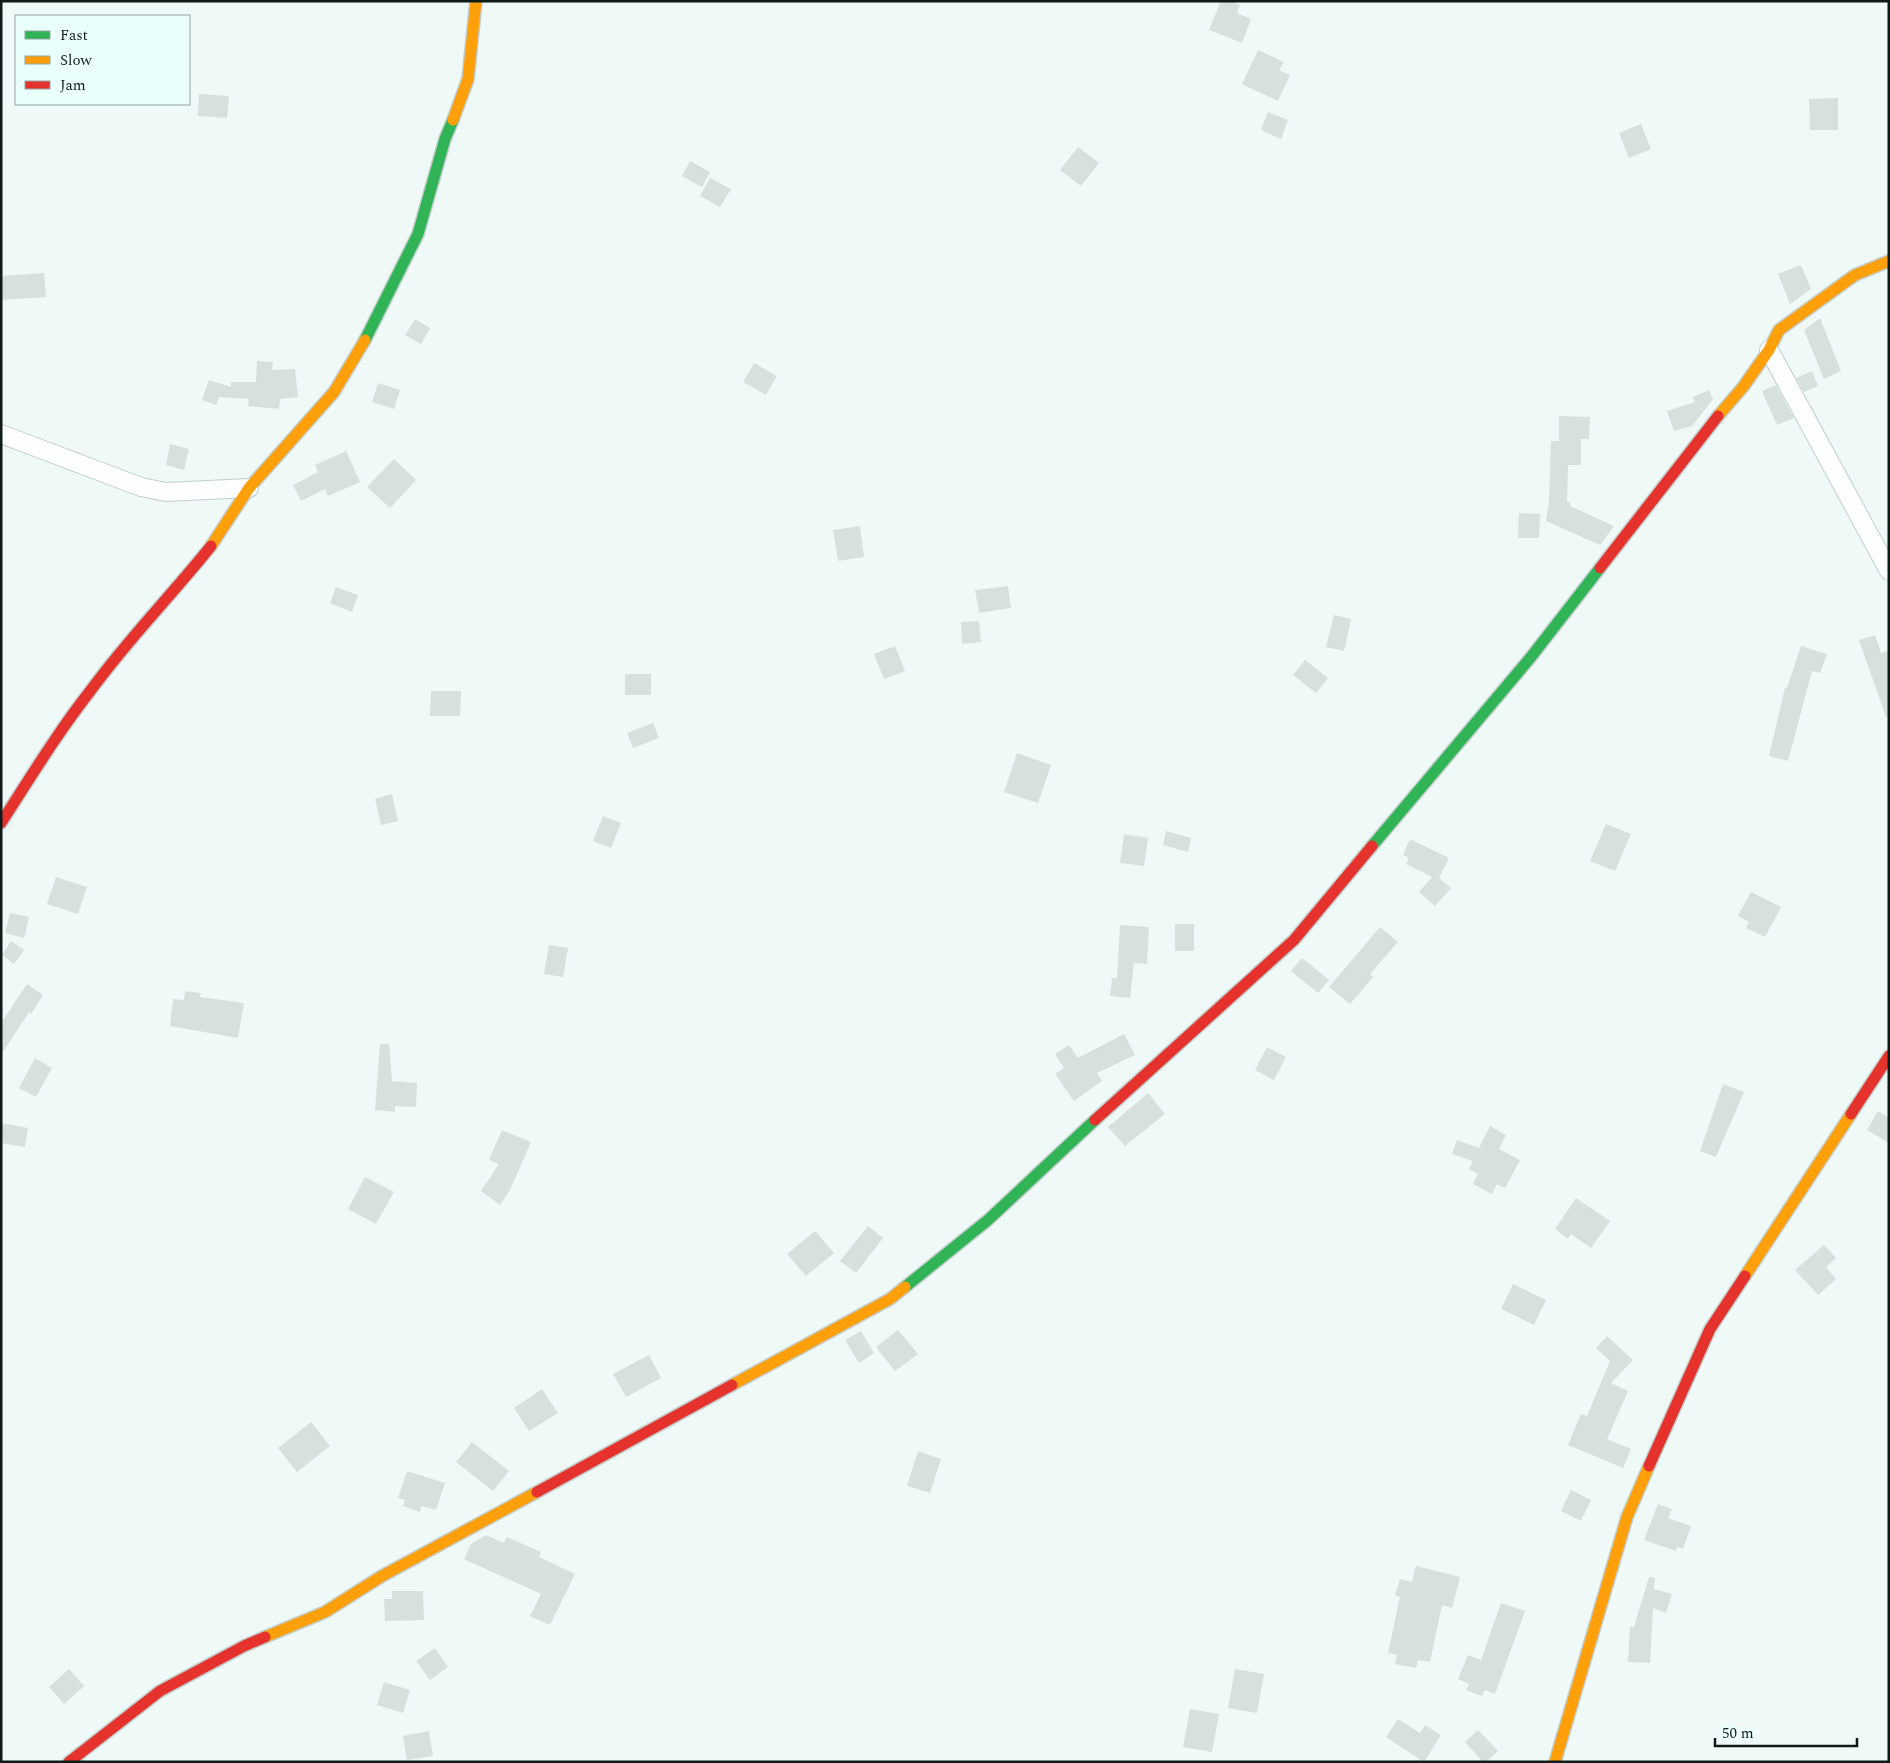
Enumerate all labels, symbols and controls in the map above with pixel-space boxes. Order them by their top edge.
legend [15,15,190,105]
text: Fast [60,24,88,47]
text: Slow [60,49,92,72]
text: Jam [60,74,86,97]
scale bar [1715,1716,1858,1748]
text: 50 m [1722,1722,1754,1745]

